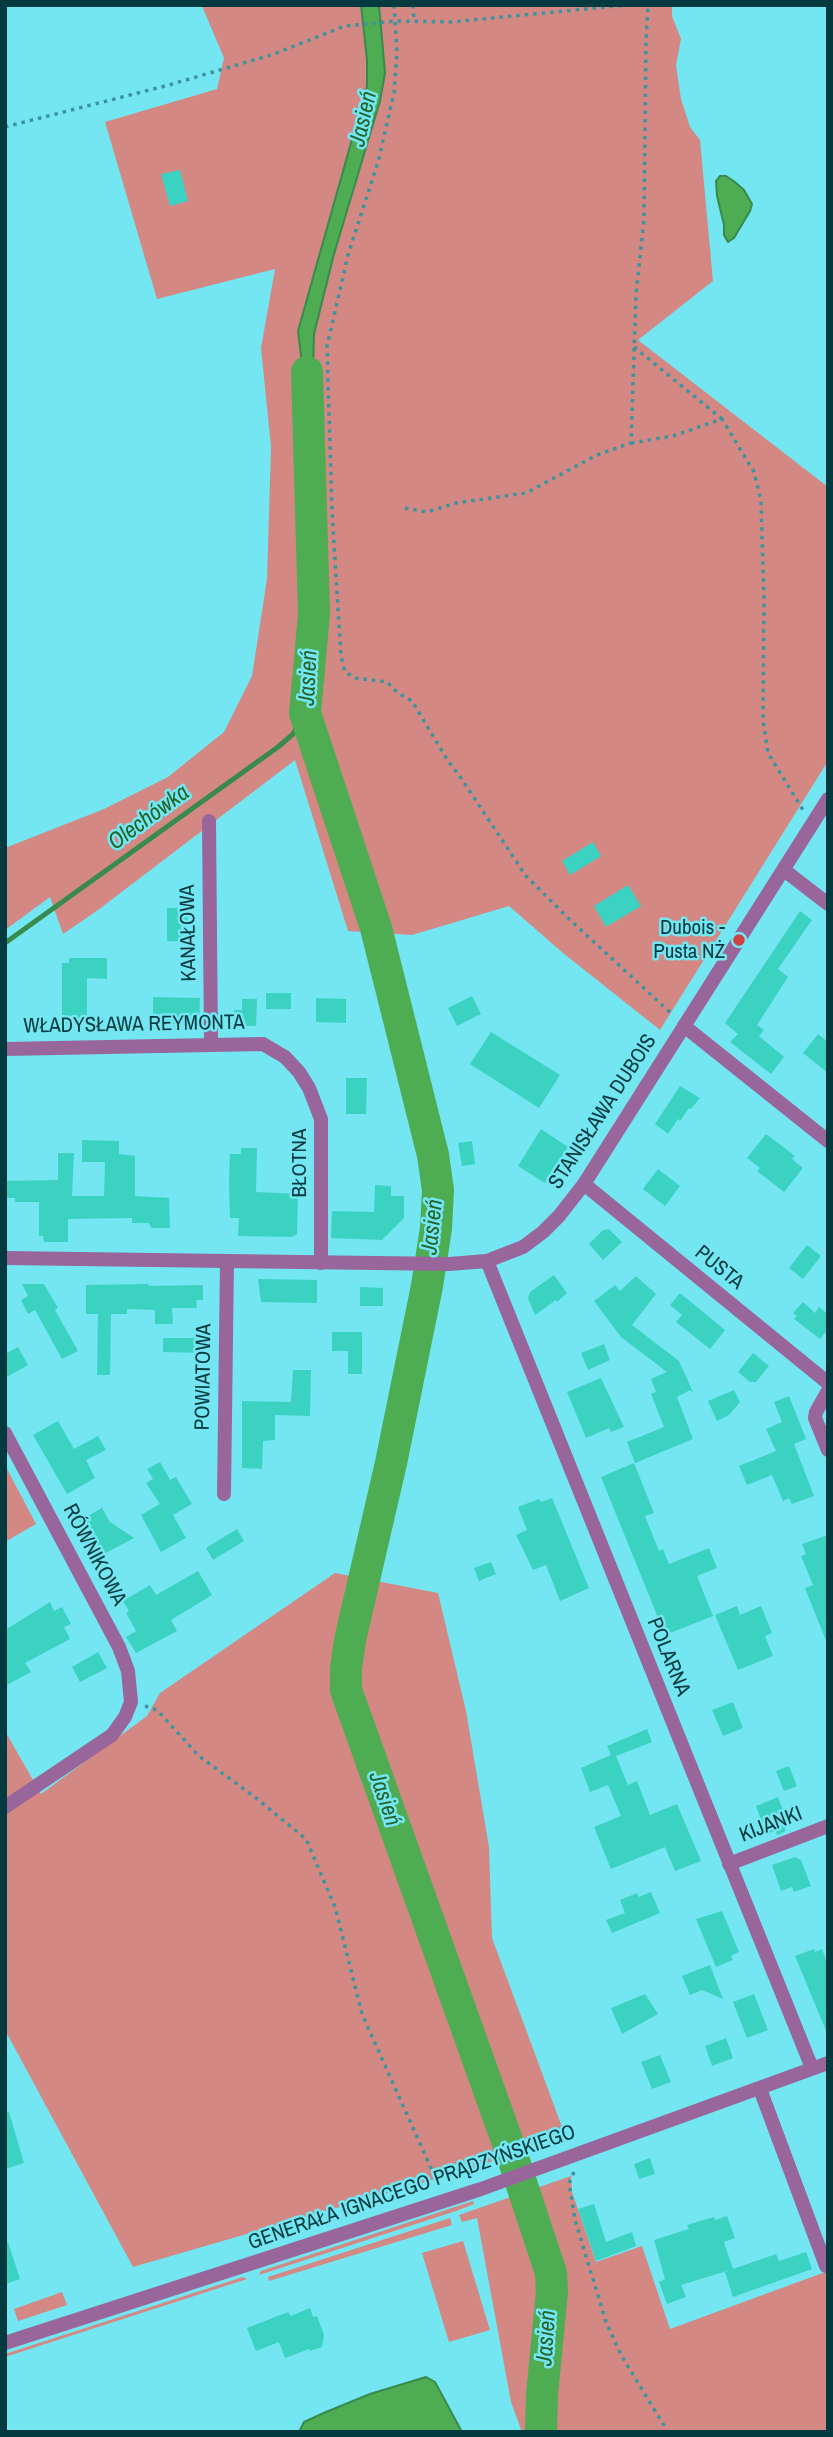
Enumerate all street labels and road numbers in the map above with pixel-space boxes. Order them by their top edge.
street label: KANAŁOWA [176,884,202,982]
street label: WŁADYSŁAWA REYMONTA [23,1010,245,1040]
street label: STANISŁAWA DUBOIS [544,1030,662,1194]
street label: BŁOTNA [287,1129,313,1197]
street label: PUSTA [689,1241,749,1295]
street label: POWIATOWA [190,1323,218,1431]
street label: RÓWNIKOWA [57,1500,131,1610]
street label: POLARNA [641,1614,695,1700]
street label: KIJANKI [736,1802,806,1848]
street label: GENERAŁA IGNACEGO PRĄDZYŃSKIEGO [245,2120,579,2256]

